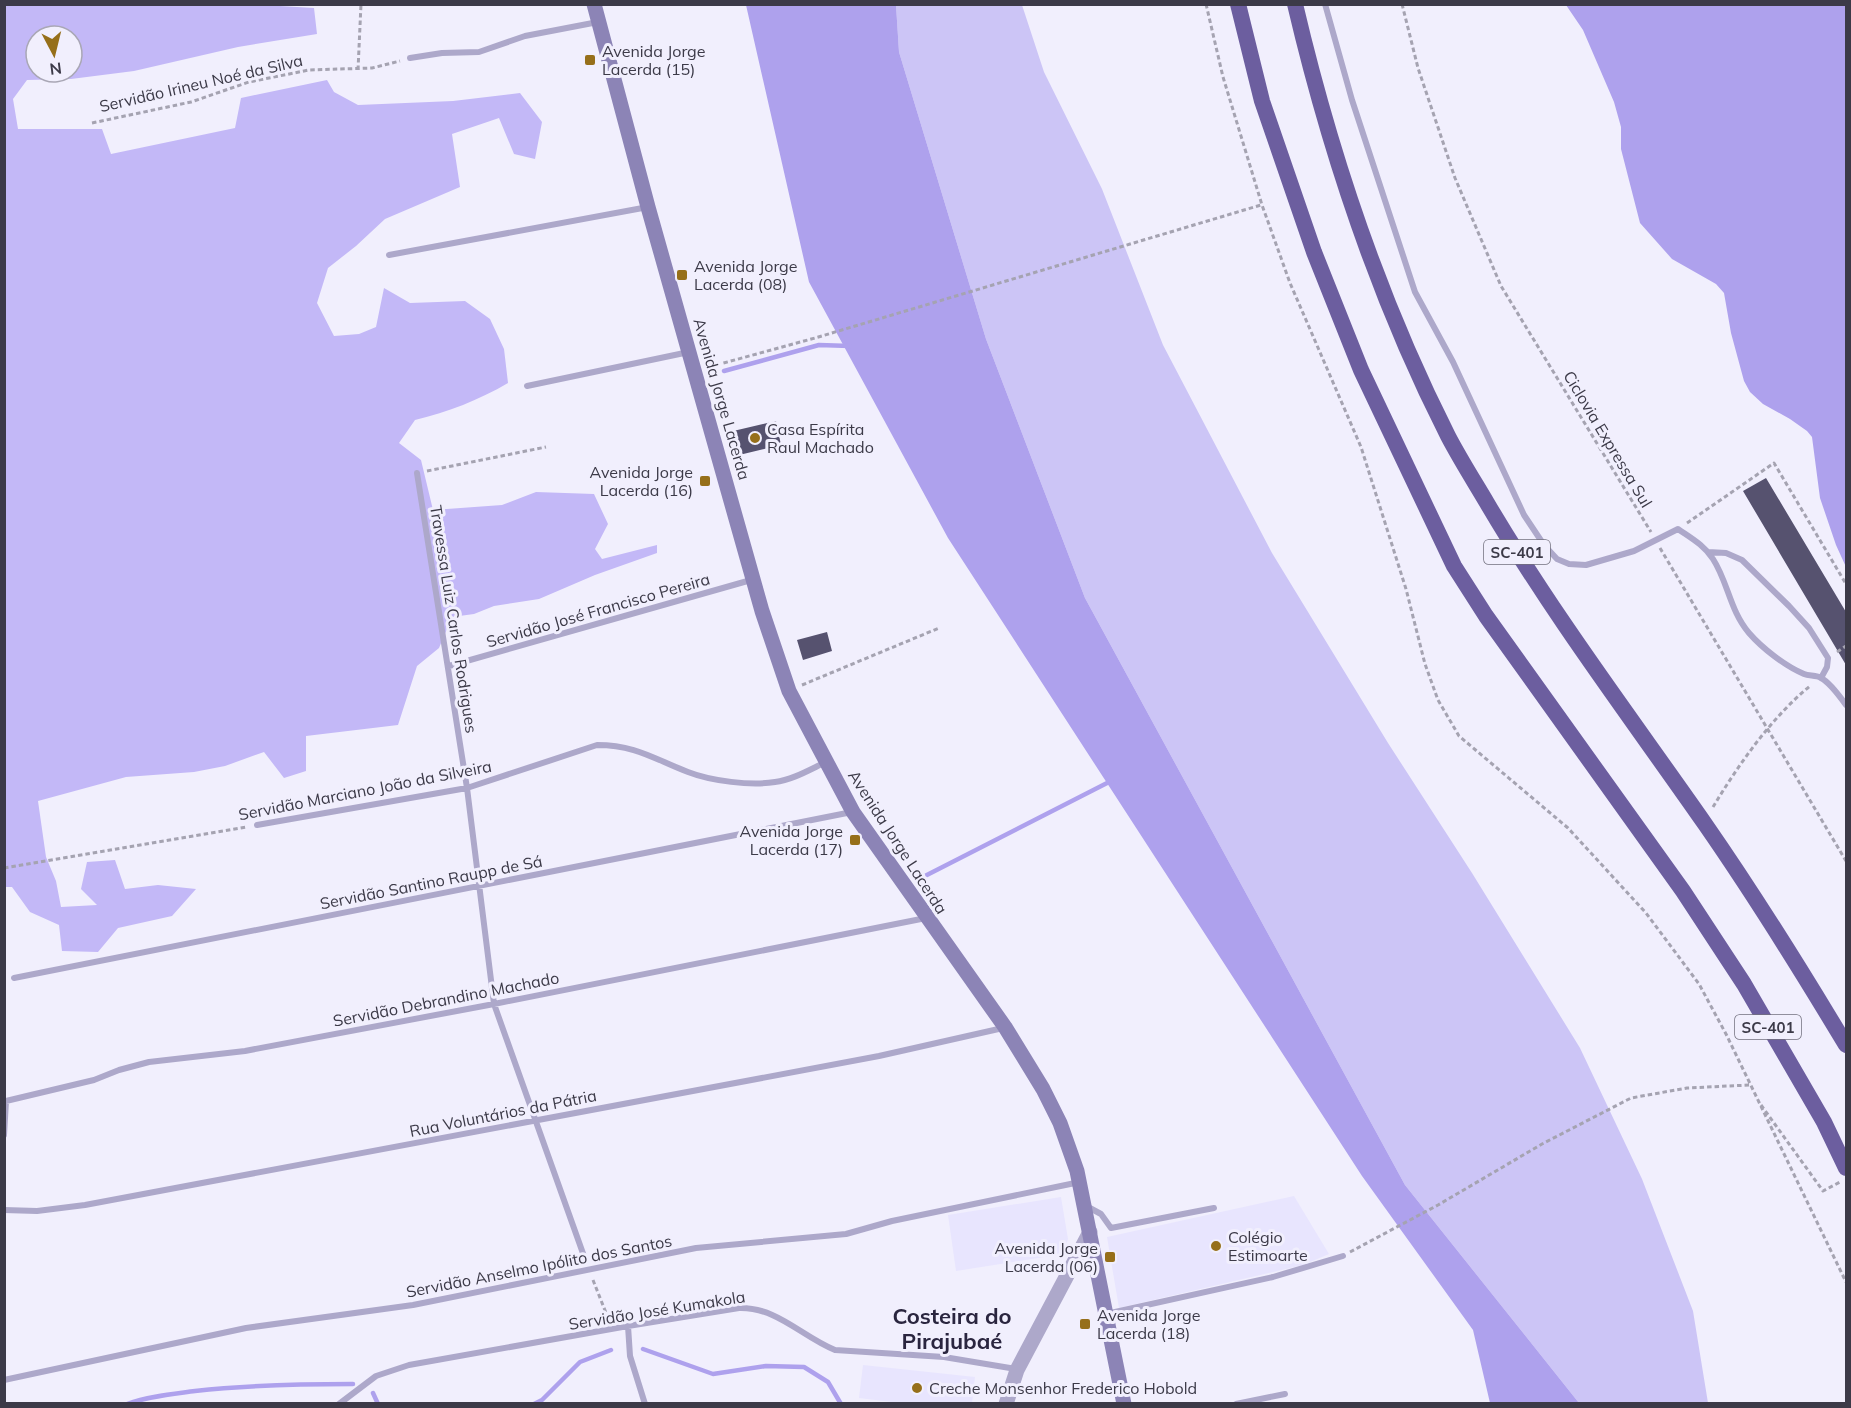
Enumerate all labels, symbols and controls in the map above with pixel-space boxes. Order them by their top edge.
north arrow [24,24,84,84]
place label: Avenida Jorge Lacerda (15) [602,41,705,79]
street label: Servidão Irineu Noé da Silva [97,50,305,116]
marker: Avenida Jorge Lacerda (15) [583,53,597,67]
text: N [49,58,63,80]
place label: Avenida Jorge Lacerda (08) [694,256,797,294]
marker: Avenida Jorge Lacerda (08) [675,268,689,282]
street label: Avenida Jorge Lacerda [689,316,755,482]
street label: Ciclovia Expressa Sul [1559,367,1657,511]
place label: Casa Espírita Raul Machado [767,419,874,457]
marker: Casa Espírita Raul Machado [748,431,762,445]
place label: Avenida Jorge Lacerda (16) [590,462,693,500]
marker: Avenida Jorge Lacerda (16) [698,474,712,488]
street label: Travessa Luiz Carlos Rodrigues [426,504,482,734]
road number: SC-401 [1484,540,1550,564]
street label: Servidão José Francisco Pereira [484,568,712,652]
street label: Servidão Marciano João da Silveira [237,756,493,824]
street label: Avenida Jorge Lacerda [844,766,952,918]
place label: Avenida Jorge Lacerda (17) [740,821,843,859]
marker: Avenida Jorge Lacerda (17) [848,833,862,847]
street label: Servidão Santino Raupp de Sá [318,851,544,913]
street label: Servidão Debrandino Machado [331,967,561,1031]
road number: SC-401 [1735,1015,1801,1039]
street label: Rua Voluntários da Pátria [408,1085,598,1141]
place label: Colégio Estimoarte [1228,1227,1308,1265]
street label: Servidão Anselmo Ipólito dos Santos [404,1230,674,1302]
place label: Avenida Jorge Lacerda (06) [995,1238,1098,1276]
marker: Colégio Estimoarte [1209,1239,1223,1253]
marker: Avenida Jorge Lacerda (06) [1103,1250,1117,1264]
street label: Servidão José Kumakola [567,1286,747,1334]
district label: Costeira do Pirajubaé [892,1302,1012,1355]
place label: Avenida Jorge Lacerda (18) [1097,1305,1200,1343]
marker: Avenida Jorge Lacerda (18) [1078,1317,1092,1331]
place label: Creche Monsenhor Frederico Hobold [929,1378,1197,1398]
marker: Creche Monsenhor Frederico Hobold [910,1381,924,1395]

